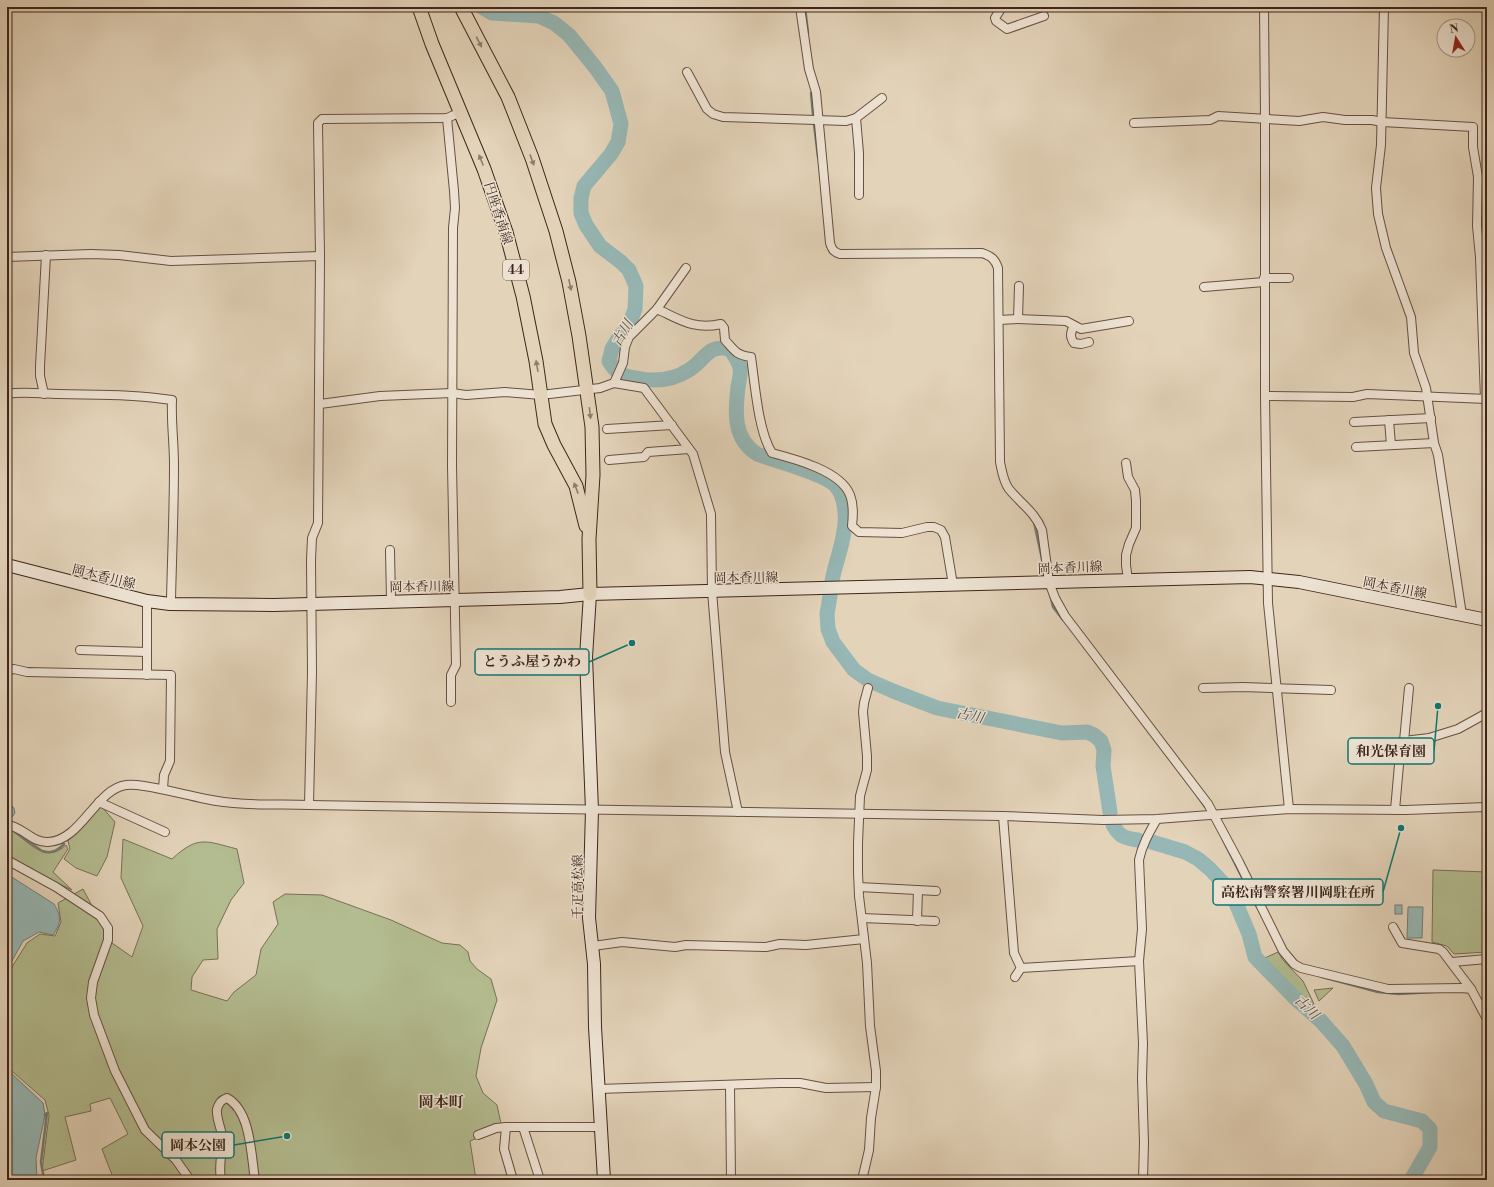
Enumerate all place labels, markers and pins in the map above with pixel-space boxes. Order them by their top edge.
callout: とうふ屋うかわ [475,649,589,675]
callout: 和光保育園 [1348,738,1434,764]
callout: 高松南警察署川岡駐在所 [1213,879,1383,905]
callout: 岡本公園 [162,1132,234,1158]

